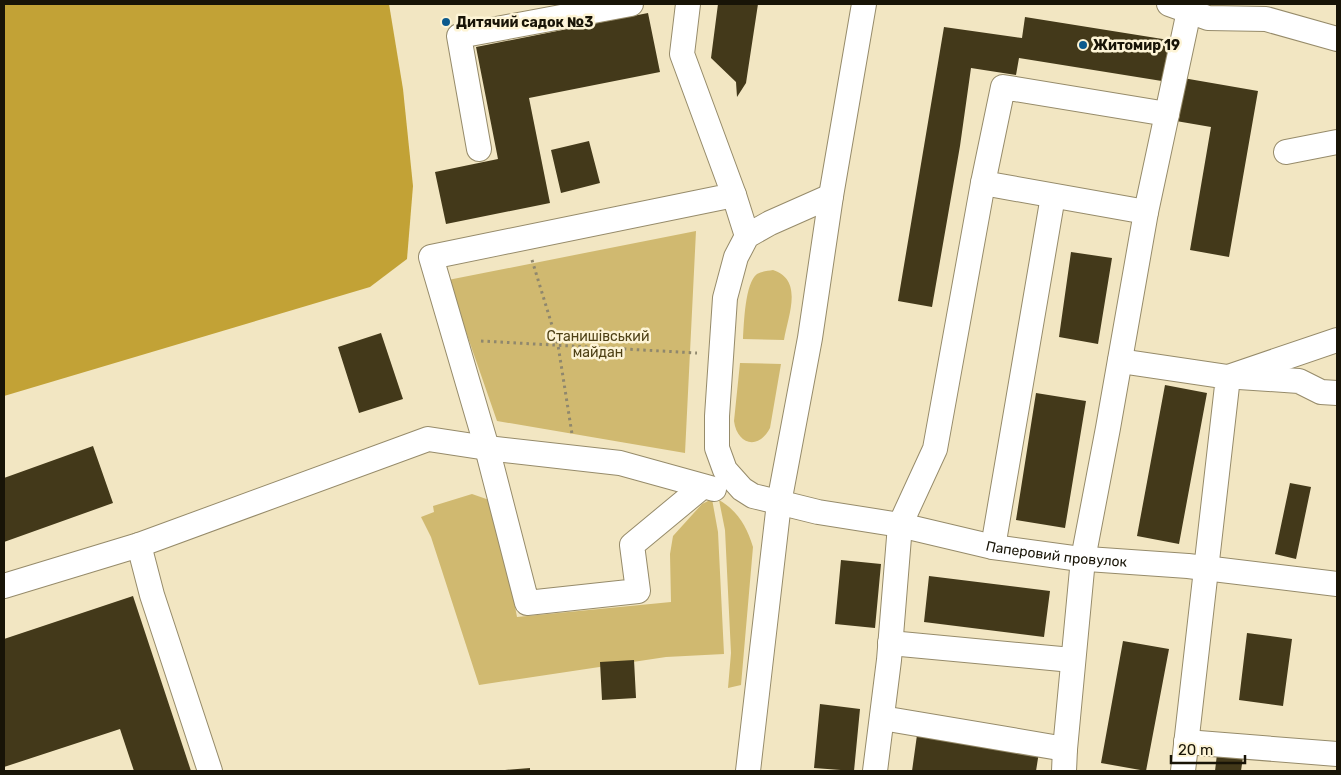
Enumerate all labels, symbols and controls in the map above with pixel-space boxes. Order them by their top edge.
place label: Дитячий садок №3 [456,14,593,31]
marker: Дитячий садок №3 [440,16,452,28]
place label: Житомир 19 [1093,37,1180,54]
marker: Житомир 19 [1077,39,1089,51]
park label: Станишівський майдан [547,328,649,361]
street label: Паперовий провулок [984,537,1128,570]
scale bar [1171,732,1245,764]
text: 20 m [1178,741,1213,759]

